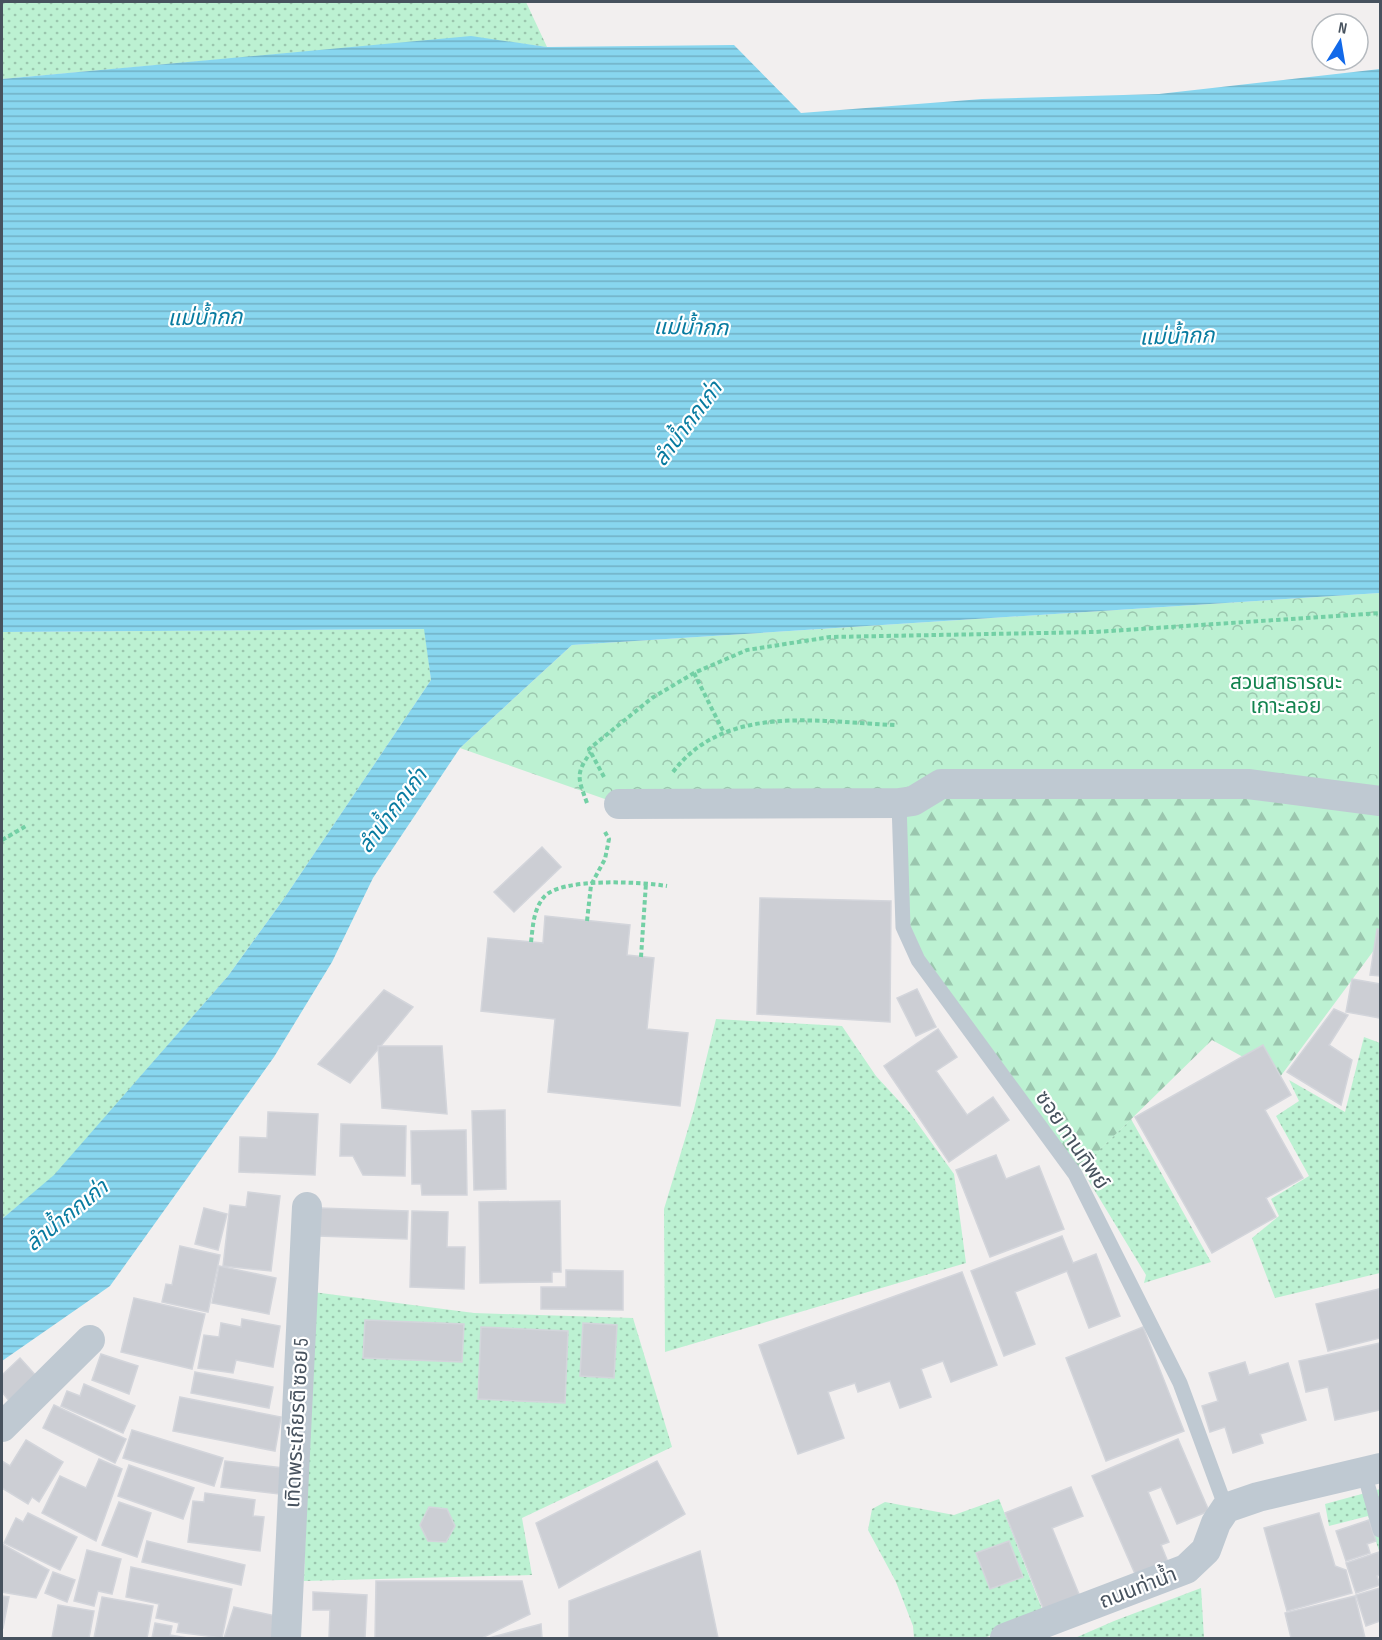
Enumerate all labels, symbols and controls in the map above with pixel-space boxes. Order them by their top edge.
north arrow [1310,12,1370,72]
text: N [1337,19,1349,39]
water label: แม่น้ำกก [167,301,243,332]
water label: แม่น้ำกก [653,311,729,342]
water label: แม่น้ำกก [1139,319,1216,352]
water label: ลำน้ำกกเก่า [645,374,729,472]
park label: สวนสาธารณะ เกาะลอย [1230,670,1342,719]
water label: ลำน้ำกกเก่า [350,761,434,859]
street label: ซอย ทานทิพย์ [1030,1086,1114,1194]
water label: ลำน้ำกกเก่า [18,1171,115,1258]
street label: เทิดพระเกียรติ ซอย 5 [280,1337,314,1509]
street label: ถนนท่าน้ำ [1095,1559,1180,1614]

